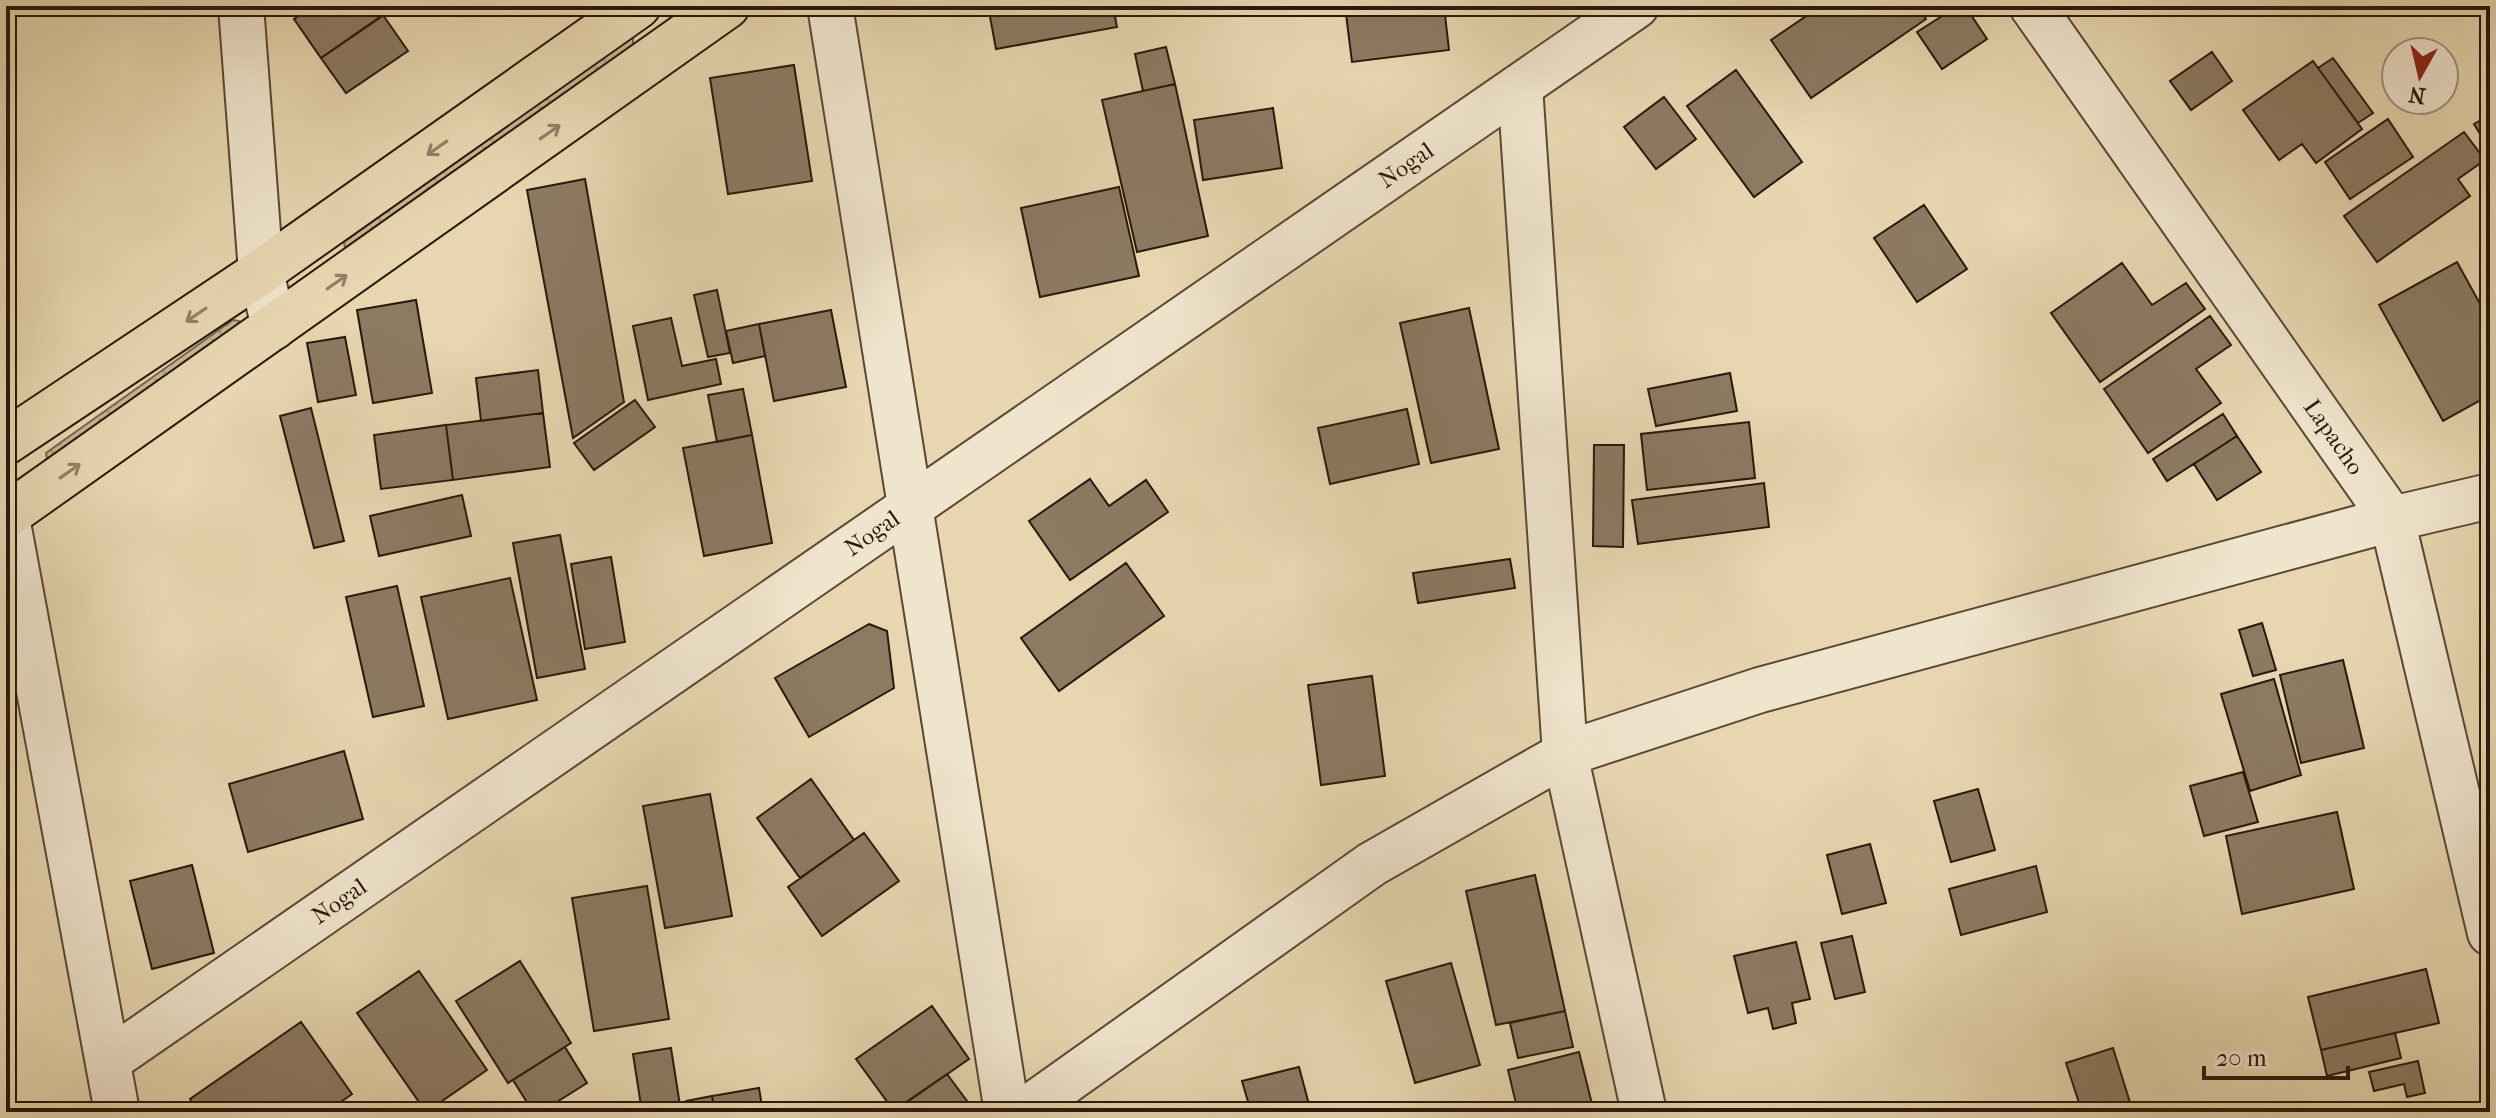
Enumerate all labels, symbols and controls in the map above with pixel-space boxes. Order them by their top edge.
north arrow [2380,36,2460,116]
text: N [2407,81,2427,109]
one-way arrow [538,124,560,140]
street label: Nogal [1373,136,1439,194]
one-way arrow [427,140,449,156]
one-way arrow [326,274,348,290]
one-way arrow [185,308,208,324]
street label: Lapacho [2298,394,2370,480]
one-way arrow [58,463,80,479]
street label: Nogal [839,504,905,562]
street label: Nogal [306,872,372,930]
scale bar [2204,1030,2348,1080]
text: 20 m [2216,1044,2267,1072]

